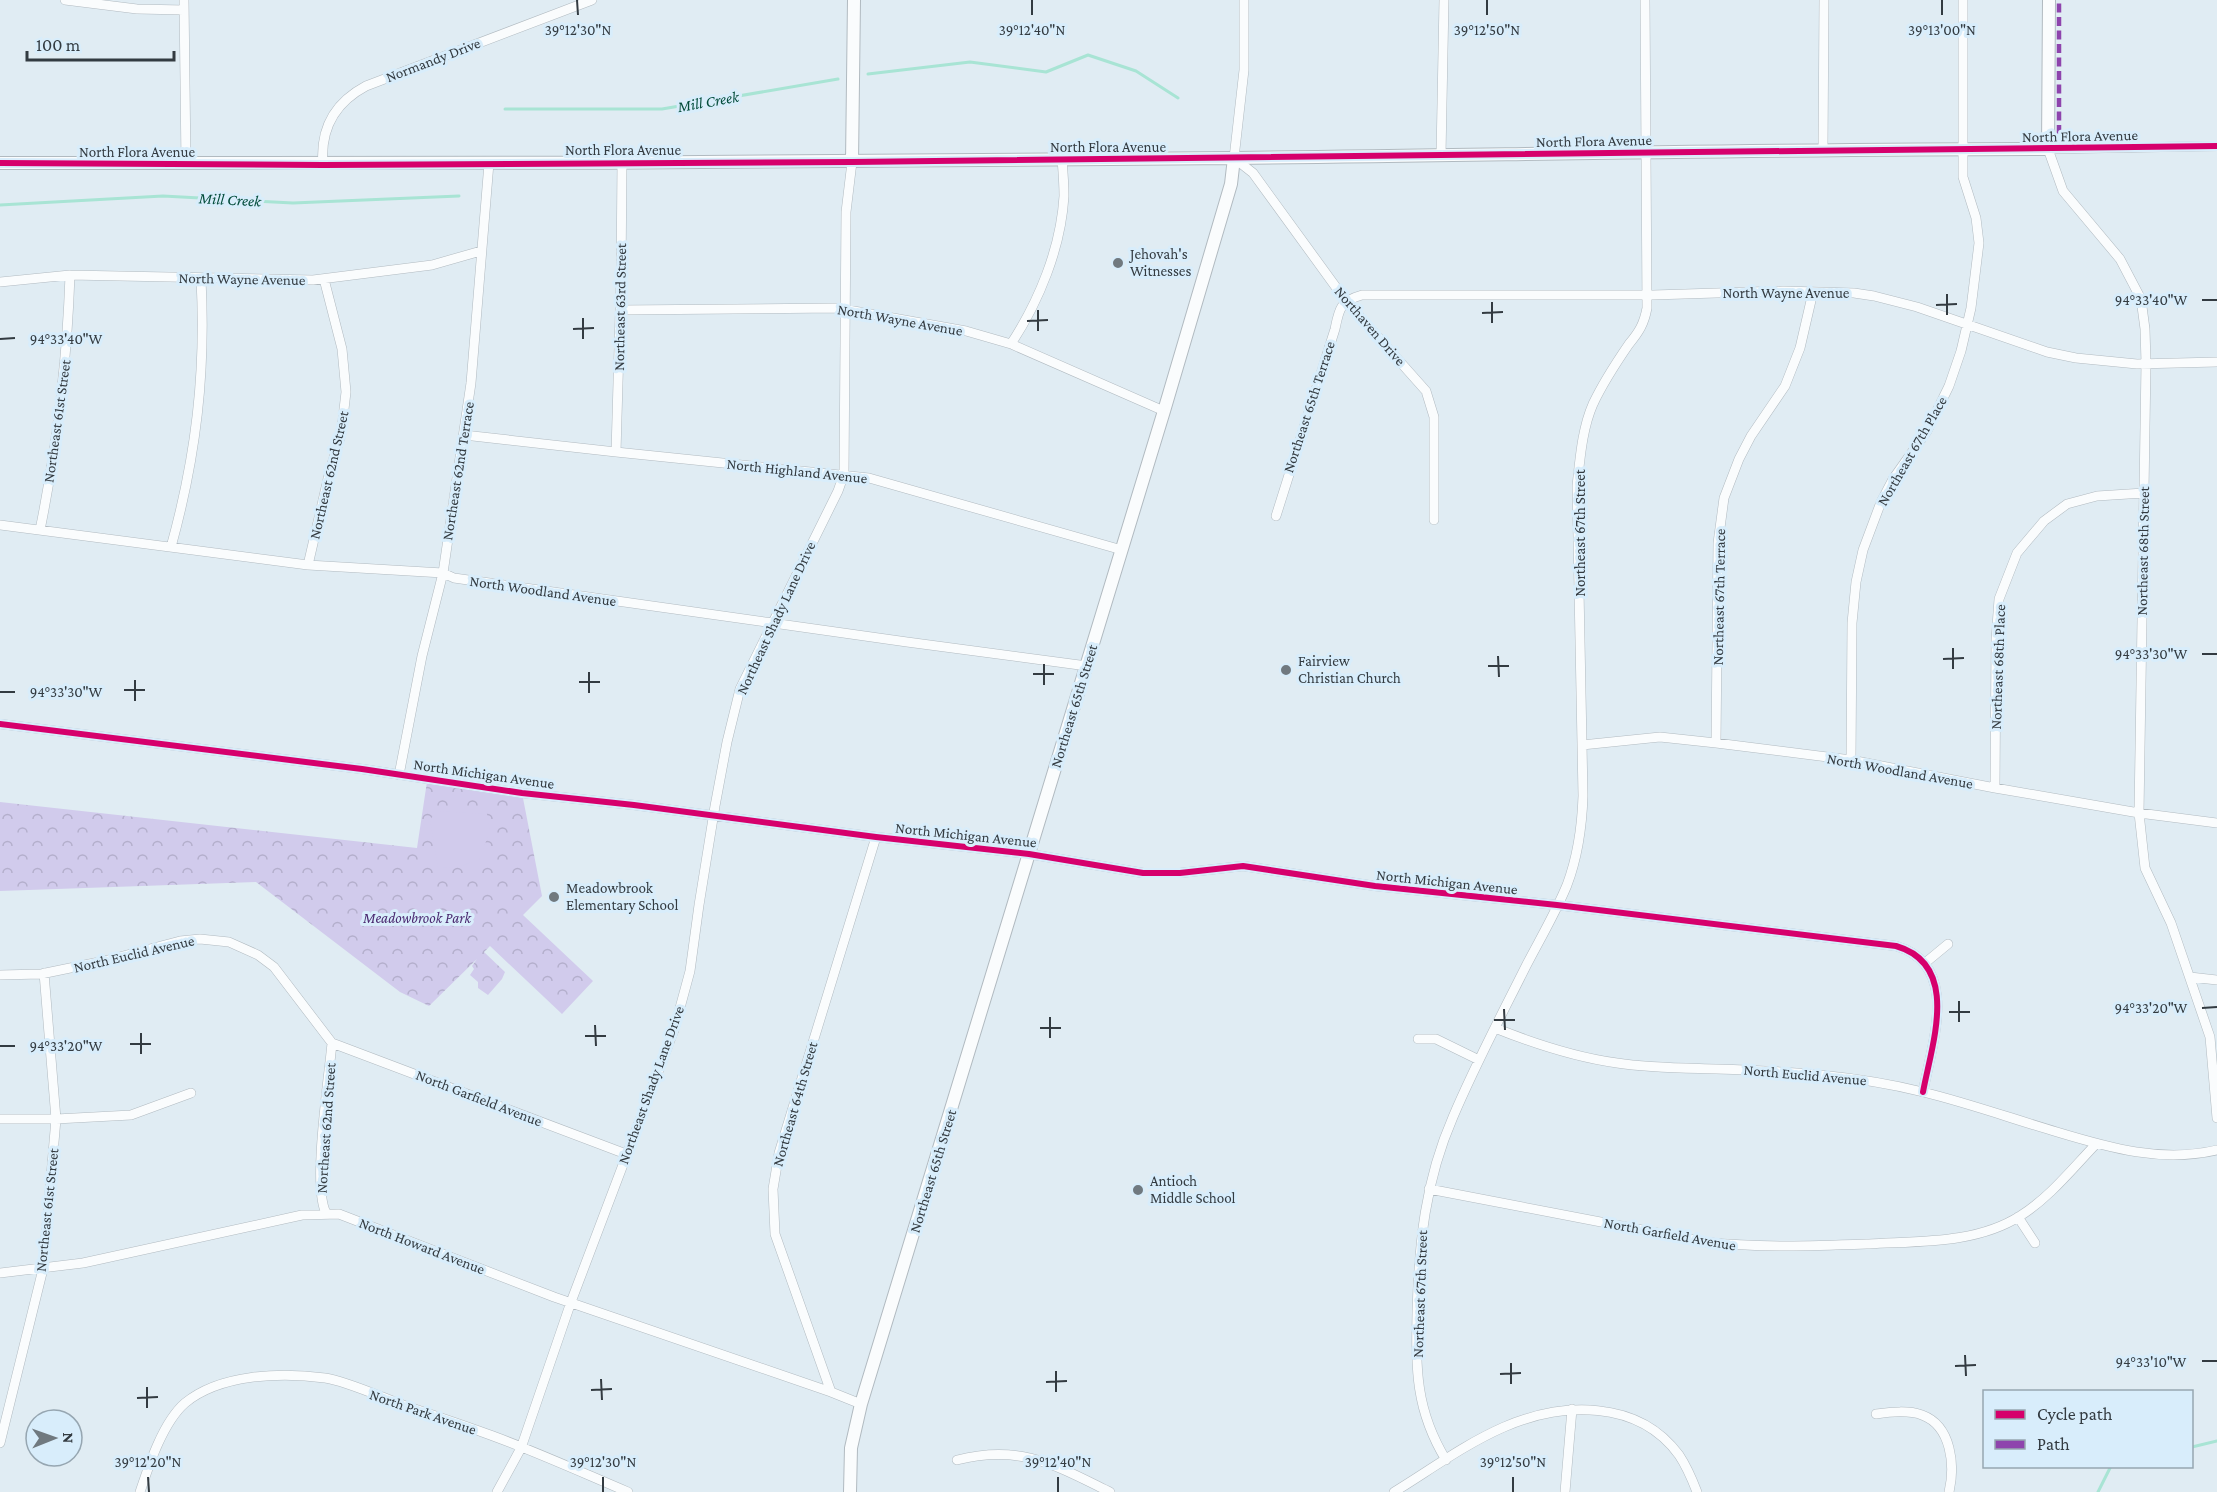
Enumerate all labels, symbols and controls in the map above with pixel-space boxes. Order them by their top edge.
text: 39°12'30"N [545,22,611,38]
text: 39°12'40"N [999,22,1065,38]
text: 39°12'50"N [1454,22,1520,38]
text: 39°13'00"N [1908,22,1976,38]
scale bar [27,24,174,62]
street label: Normandy Drive [384,34,483,86]
text: 100 m [36,35,81,55]
water label: Mill Creek [675,88,741,115]
street label: North Flora Avenue [2022,127,2139,145]
street label: North Flora Avenue [1536,132,1653,150]
street label: North Flora Avenue [1050,139,1166,155]
street label: North Flora Avenue [565,142,681,158]
street label: North Flora Avenue [79,144,195,160]
water label: Mill Creek [197,189,263,210]
street label: Northeast 63rd Street [611,242,629,371]
place label: Jehovah's Witnesses [1128,246,1191,279]
marker: Jehovah's Witnesses [1111,256,1125,270]
street label: North Wayne Avenue [178,270,306,289]
street label: Northaven Drive [1331,283,1409,369]
street label: North Wayne Avenue [1723,285,1850,302]
text: 94°33'40"W [2115,292,2187,308]
street label: North Wayne Avenue [836,301,964,340]
text: 94°33'40"W [30,331,102,347]
street label: Northeast 65th Terrace [1280,339,1338,475]
street label: Northeast 61st Street [40,357,74,484]
street label: Northeast 67th Place [1874,393,1950,509]
street label: Northeast 62nd Terrace [439,400,477,542]
street label: Northeast 62nd Street [306,408,352,541]
street label: North Highland Avenue [726,456,868,487]
street label: Northeast 67th Street [1572,468,1588,597]
street label: Northeast 68th Street [2134,485,2152,616]
street label: Northeast 67th Terrace [1710,528,1728,665]
street label: Northeast Shady Lane Drive [733,539,820,697]
street label: North Woodland Avenue [469,573,618,609]
street label: Northeast 68th Place [1988,604,2008,730]
street label: Northeast 65th Street [1048,641,1101,770]
text: 94°33'30"W [2115,646,2187,662]
place label: Fairview Christian Church [1298,653,1401,686]
marker: Fairview Christian Church [1279,663,1293,677]
text: 94°33'30"W [30,684,102,700]
street label: North Woodland Avenue [1826,750,1975,792]
street label: North Michigan Avenue [412,756,556,793]
street label: North Michigan Avenue [894,820,1038,851]
street label: North Michigan Avenue [1375,867,1519,898]
place label: Meadowbrook Elementary School [566,880,678,914]
marker: Meadowbrook Elementary School [547,890,561,904]
park label: Meadowbrook Park [362,910,472,926]
street label: North Euclid Avenue [72,932,196,976]
text: 94°33'20"W [2115,1000,2188,1016]
street label: Northeast Shady Lane Drive [615,1003,688,1167]
text: 94°33'20"W [30,1038,103,1054]
street label: Northeast 64th Street [770,1039,821,1168]
street label: Northeast 62nd Street [313,1061,339,1194]
street label: North Euclid Avenue [1743,1062,1868,1088]
street label: North Garfield Avenue [414,1067,545,1130]
street label: Northeast 65th Street [907,1106,960,1235]
street label: Northeast 61st Street [33,1146,62,1273]
place label: Antioch Middle School [1150,1173,1236,1206]
marker: Antioch Middle School [1131,1183,1145,1197]
street label: North Howard Avenue [357,1215,488,1278]
street label: North Garfield Avenue [1603,1215,1738,1254]
street label: Northeast 67th Street [1410,1229,1430,1358]
text: 94°33'10"W [2116,1354,2187,1370]
street label: North Park Avenue [367,1386,479,1438]
legend [1983,1390,2193,1468]
text: Cycle path [2037,1404,2113,1424]
north arrow [24,1408,84,1468]
text: N [60,1432,77,1443]
text: Path [2037,1434,2070,1454]
text: 39°12'20"N [115,1454,182,1470]
text: 39°12'30"N [570,1454,636,1470]
text: 39°12'40"N [1025,1454,1091,1470]
text: 39°12'50"N [1480,1454,1546,1470]

